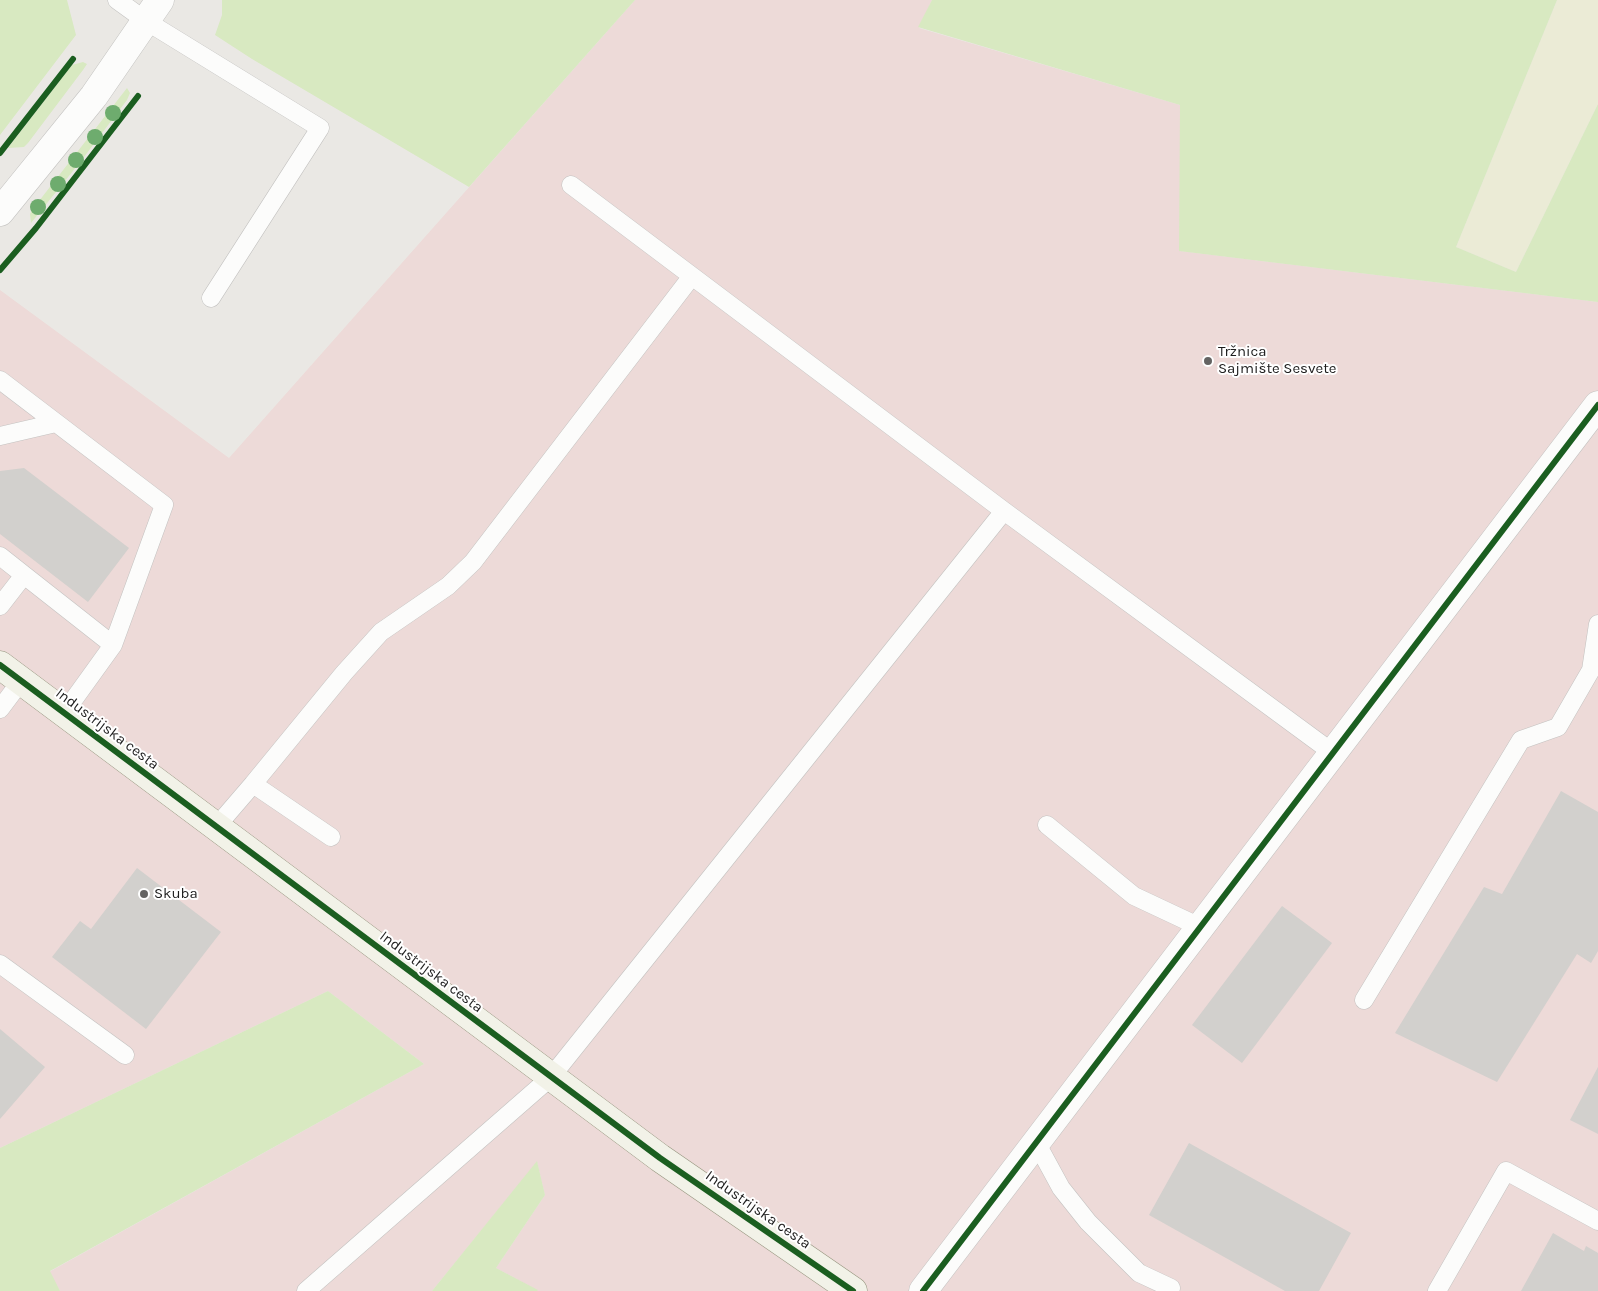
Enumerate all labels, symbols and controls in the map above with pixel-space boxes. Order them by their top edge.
place label: Tržnica Sajmište Sesvete [1218,343,1337,378]
marker: Tržnica Sajmište Sesvete [1202,355,1214,367]
street label: Industrijska cesta [52,684,162,774]
place label: Skuba [154,885,198,903]
marker: Skuba [138,888,150,900]
street label: Industrijska cesta [376,927,486,1017]
street label: Industrijska cesta [702,1167,814,1253]

